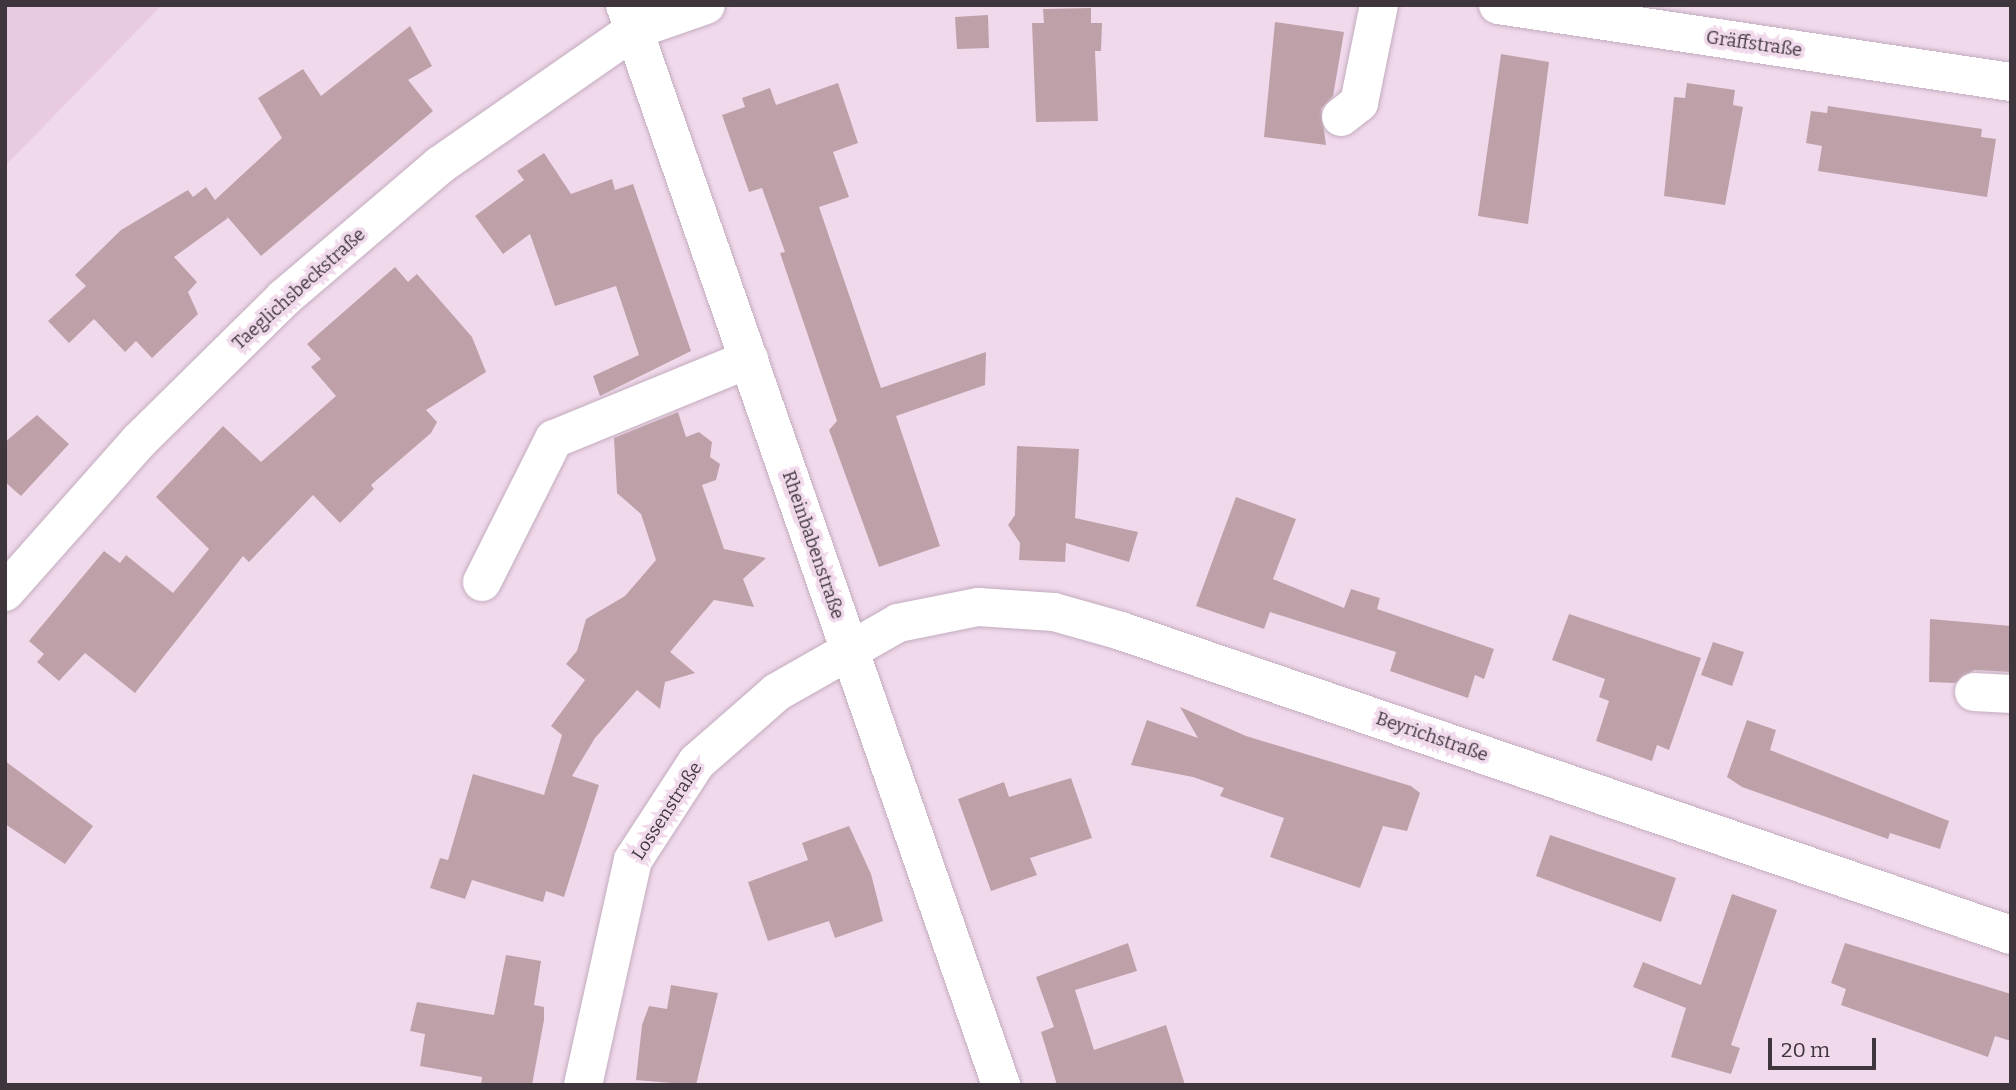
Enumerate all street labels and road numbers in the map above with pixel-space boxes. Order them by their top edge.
street label: Gräffstraße [1705,27,1803,61]
street label: Taeglichsbeckstraße [228,224,370,354]
street label: Rheinbabenstraße [778,468,848,622]
street label: Beyrichstraße [1373,708,1491,766]
street label: Lossenstraße [627,758,707,864]

